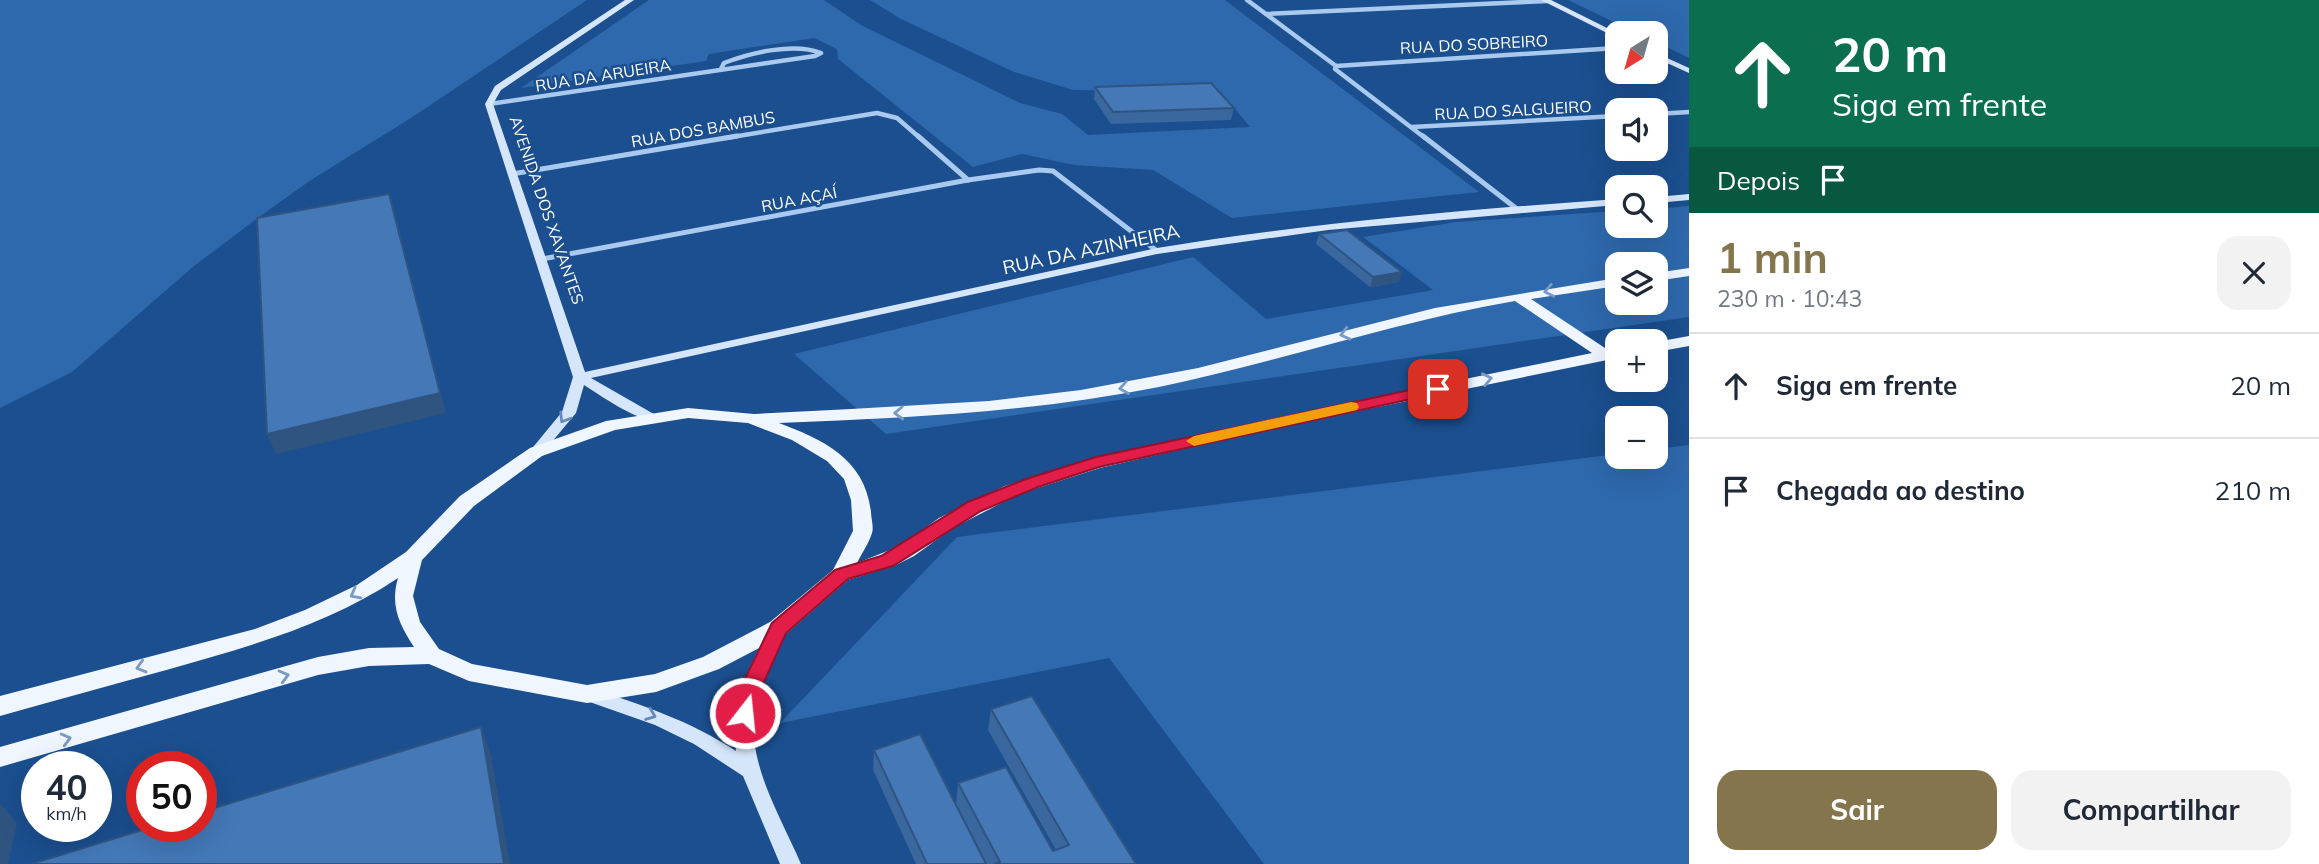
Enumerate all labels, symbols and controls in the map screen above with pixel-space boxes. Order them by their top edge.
north arrow [1605,21,1668,84]
map controls [1605,21,1668,469]
text: 20 m [1832,23,1948,84]
icon: ahead [1717,28,1808,119]
street label: RUA DO SOBREIRO [1399,30,1549,58]
street label: RUA DA ARUEIRA [534,54,672,96]
text: Siga em frente [1832,84,2047,124]
street label: RUA DO SALGUEIRO [1434,96,1592,124]
button: sound [1605,98,1668,161]
street label: RUA DOS BAMBUS [629,106,777,152]
street label: AVENIDA DOS XAVANTES [505,113,589,307]
icon: arrive [1814,161,1852,199]
text: Depois [1717,164,1800,197]
button: search [1605,175,1668,238]
street label: RUA AÇAÍ [759,182,839,216]
street label: RUA DA AZINHEIRA [1000,218,1182,280]
text: 1 min [1717,231,1828,284]
button: close [2217,236,2291,310]
button: layers [1605,252,1668,315]
one-way arrow [1543,283,1555,298]
text: 230 m · 10:43 [1717,284,1862,313]
one-way arrow [1339,326,1351,340]
button: + [1605,329,1668,392]
pin [1408,359,1468,419]
icon: ahead [1717,367,1755,405]
text: Siga em frente [1776,369,1957,402]
text: 20 m [2230,369,2291,402]
icon: arrive [1419,370,1457,408]
one-way arrow [1481,372,1493,387]
one-way arrow [1118,380,1130,395]
one-way arrow [893,406,904,421]
button: − [1605,406,1668,469]
one-way arrow [559,410,572,423]
icon: arrive [1717,472,1755,510]
text: Chegada ao destino [1776,474,2025,507]
text: 210 m [2215,474,2291,507]
one-way arrow [350,586,363,599]
one-way arrow [135,659,147,673]
one-way arrow [278,669,290,684]
position arrow [708,676,782,750]
one-way arrow [645,707,657,721]
one-way arrow [60,733,72,747]
speed limit sign: 50 [126,751,217,842]
text: 40 [45,765,88,809]
button: Sair [1717,770,1997,850]
button: Compartilhar [2011,770,2291,850]
text: km/h [46,802,87,825]

